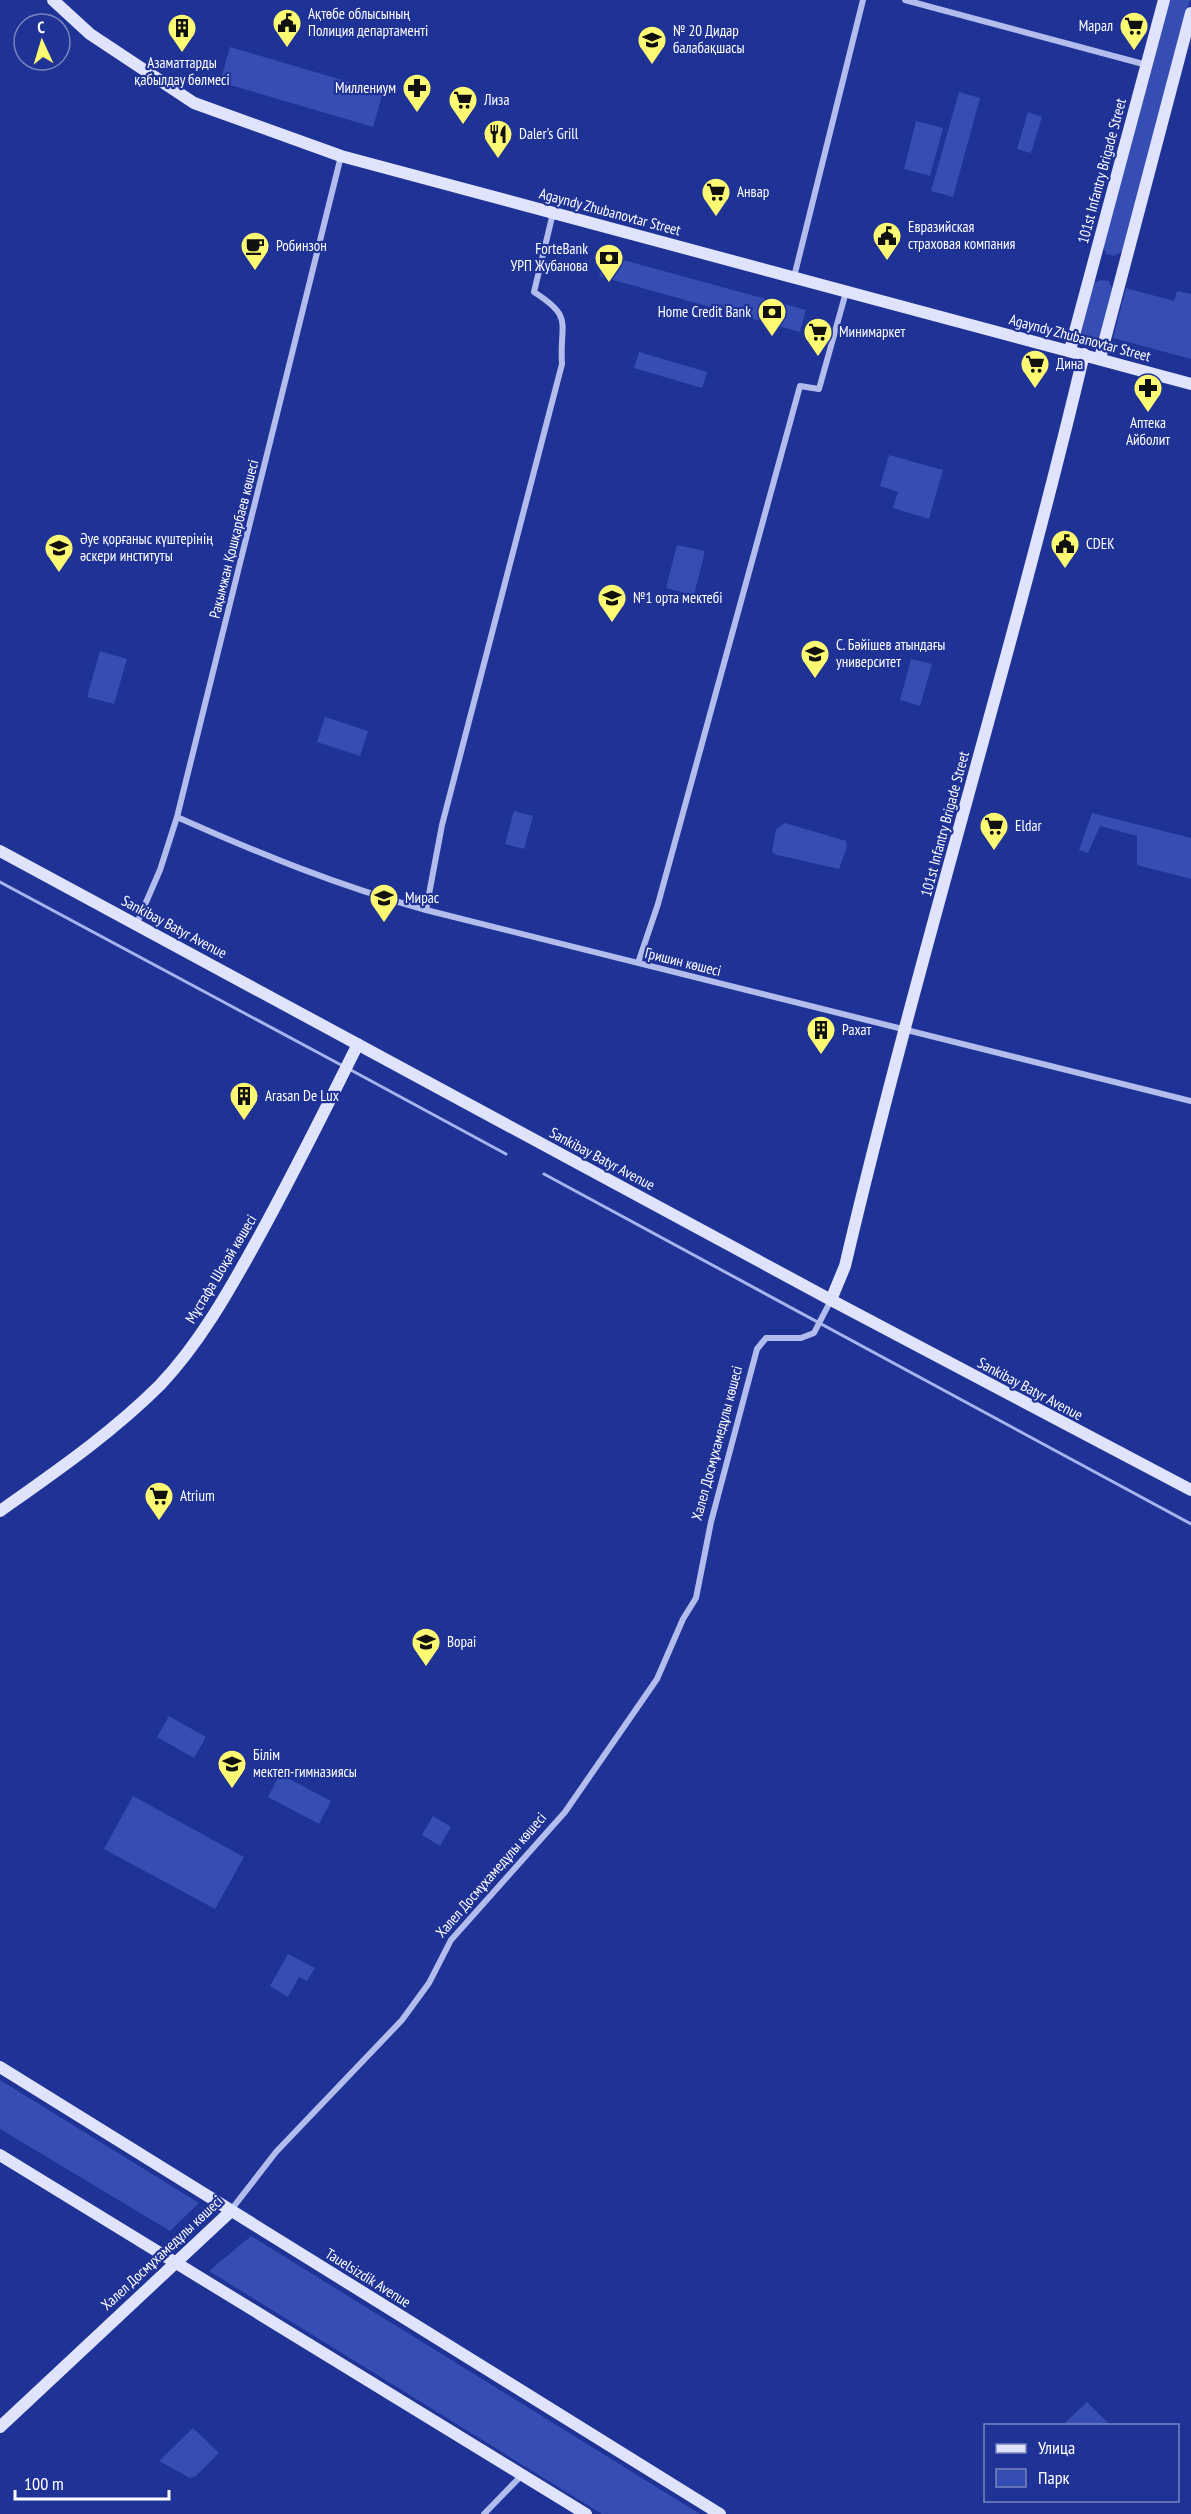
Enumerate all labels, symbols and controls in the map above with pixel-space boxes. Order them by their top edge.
place label: Ақтөбе облысының Полиция департаменті [308,4,428,40]
public building icon: Ақтөбе облысының Полиция департаменті [271,7,303,49]
supermarket icon: Марал [1118,10,1150,52]
north arrow [12,12,72,72]
building icon: Азаматтарды қабылдау бөлмесі [166,12,198,54]
place label: Марал [1079,16,1113,35]
text: С [37,17,46,37]
place label: № 20 Дидар балабақшасы [673,21,745,57]
school or university icon: № 20 Дидар балабақшасы [636,24,668,66]
place label: Азаматтарды қабылдау бөлмесі [134,53,230,89]
pharmacy icon: Миллениум [401,72,433,114]
place label: Миллениум [335,78,396,97]
supermarket icon: Лиза [447,84,479,126]
place label: Лиза [483,90,509,109]
street label: 101st Infantry Brigade Street [1073,96,1130,246]
restaurant icon: Daler’s Grill [482,118,514,160]
place label: Daler’s Grill [519,124,579,143]
supermarket icon: Анвар [700,176,732,218]
place label: Анвар [737,182,769,201]
street label: Agayndy Zhubanovtar Street [537,183,683,240]
place label: Евразийская страховая компания [908,217,1016,253]
public building icon: Евразийская страховая компания [871,220,903,262]
cafe icon: Робинзон [239,230,271,272]
place label: Робинзон [276,236,327,255]
place label: ForteBank УРП Жубанова [511,239,588,275]
bank icon: ForteBank УРП Жубанова [593,242,625,284]
bank icon: Home Credit Bank [756,296,788,338]
place label: Home Credit Bank [658,302,751,321]
street label: Agayndy Zhubanovtar Street [1007,309,1153,366]
supermarket icon: Минимаркет [802,316,834,358]
place label: Минимаркет [839,322,905,341]
supermarket icon: Дина [1019,348,1051,390]
place label: Дина [1056,354,1083,373]
pharmacy icon: Аптека Айболит [1132,372,1164,414]
place label: Аптека Айболит [1126,413,1170,449]
street label: Рақымжан Қошқарбаев көшесі [205,457,262,620]
public building icon: CDEK [1049,528,1081,570]
place label: Әуе қорғаныс күштерінің әскери институты [80,529,213,565]
school or university icon: Әуе қорғаныс күштерінің әскери институты [43,532,75,574]
place label: CDEK [1086,534,1115,553]
school or university icon: №1 орта мектебі [596,582,628,624]
place label: №1 орта мектебі [633,588,723,607]
place label: С. Бәйішев атындағы университет [836,635,945,671]
school or university icon: С. Бәйішев атындағы университет [799,638,831,680]
street label: 101st Infantry Brigade Street [916,749,973,899]
supermarket icon: Eldar [978,810,1010,852]
place label: Eldar [1015,816,1042,835]
school or university icon: Мирас [368,882,400,924]
place label: Мирас [405,888,440,907]
street label: Sankibay Batyr Avenue [118,891,230,962]
street label: Гришин көшесі [643,943,723,980]
building icon: Рахат [805,1014,837,1056]
place label: Рахат [842,1020,872,1039]
building icon: Arasan De Lux [228,1080,260,1122]
place label: Arasan De Lux [265,1086,339,1105]
street label: Sankibay Batyr Avenue [546,1123,658,1194]
street label: Мұстафа Шоқай көшесі [181,1211,261,1327]
street label: Sankibay Batyr Avenue [974,1353,1086,1424]
street label: Халел Досмұхамедұлы көшесі [687,1363,746,1522]
supermarket icon: Atrium [143,1480,175,1522]
place label: Atrium [180,1486,215,1505]
school or university icon: Bopai [410,1626,442,1668]
place label: Bopai [447,1632,476,1651]
place label: Білім мектеп-гимназиясы [253,1745,357,1781]
school or university icon: Білім мектеп-гимназиясы [216,1748,248,1790]
street label: Халел Досмұхамедұлы көшесі [431,1808,550,1941]
street label: Халел Досмұхамедұлы көшесі [97,2191,226,2314]
street label: Tauelsizdik Avenue [322,2244,415,2311]
legend [984,2424,1179,2502]
text: Улица [1038,2436,1075,2459]
scale bar [15,2463,170,2501]
text: Парк [1038,2466,1069,2489]
text: 100 m [24,2472,64,2495]

